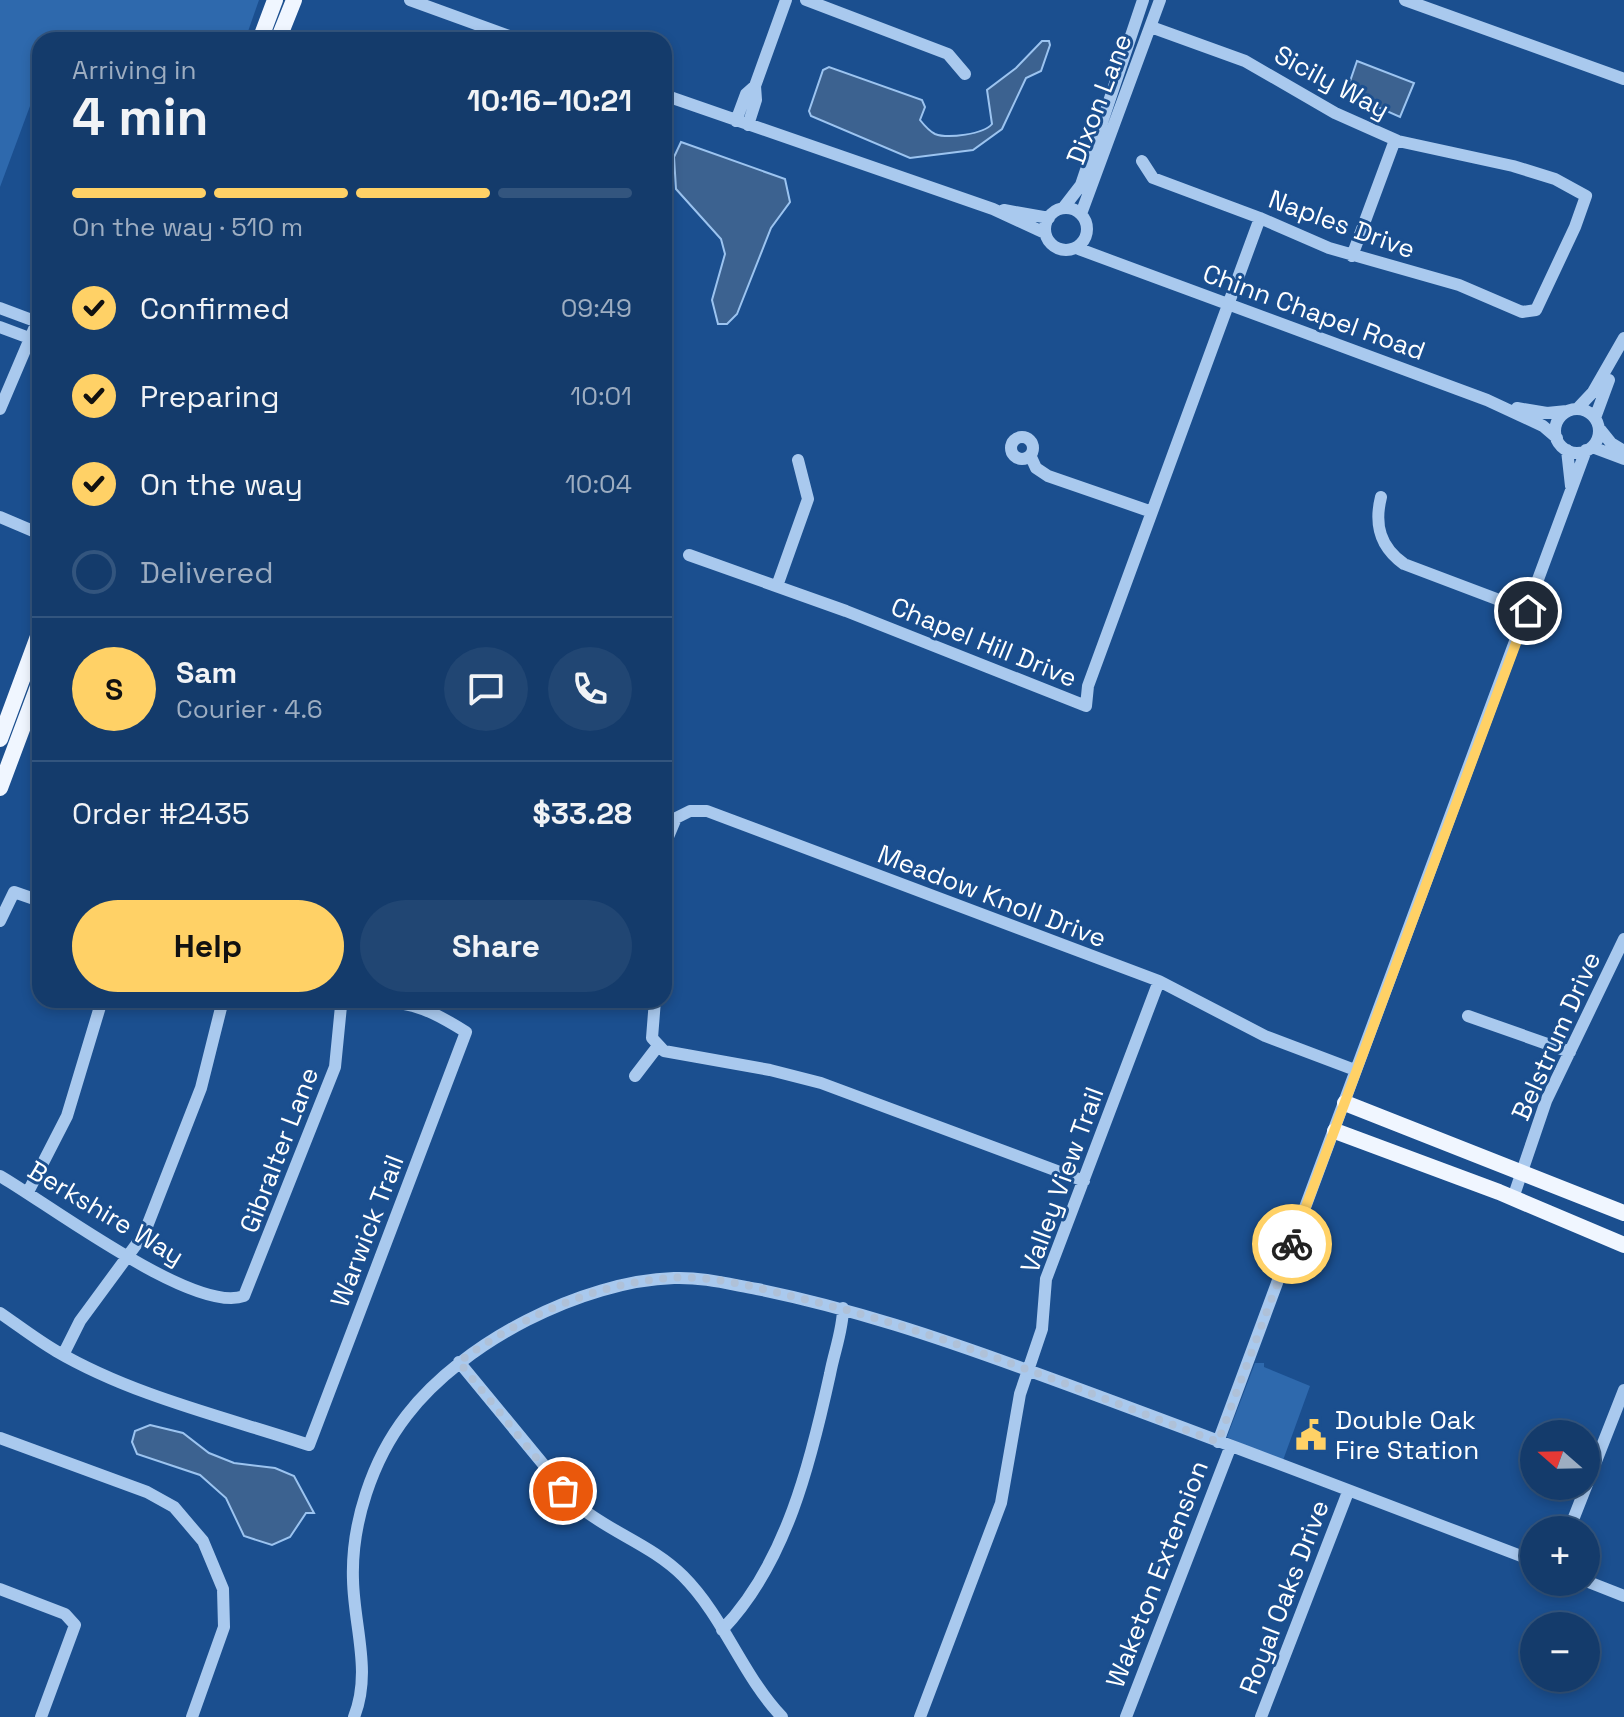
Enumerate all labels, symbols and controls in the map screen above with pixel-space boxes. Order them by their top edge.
street label: Dixon Lane [1059,29,1139,169]
street label: Sicily Way [1268,37,1396,127]
text: Arriving in [72,53,196,87]
text: 10:16–10:21 [467,81,632,120]
text: 4 min [72,84,209,150]
street label: Naples Drive [1264,182,1420,266]
text: On the way · 510 m [72,210,303,244]
street label: Chinn Chapel Road [1198,256,1430,368]
icon: check [72,286,116,330]
text: Confirmed [140,289,290,328]
text: 09:49 [561,291,632,325]
icon: check [72,374,116,418]
text: Preparing [140,377,279,416]
text: 10:01 [570,379,632,413]
icon: check [72,462,116,506]
text: On the way [140,465,303,504]
text: 10:04 [565,467,632,501]
text: Delivered [140,553,274,592]
pin [1494,577,1562,645]
street label: Chapel Hill Drive [886,589,1082,695]
icon: home [1506,589,1550,633]
button: chat [444,647,528,731]
button: phone [548,647,632,731]
text: Sam [176,653,237,692]
text: S [105,670,123,709]
text: Courier · 4.6 [176,692,323,726]
text: Order #2435 [72,794,250,833]
text: $33.28 [533,794,632,833]
street label: Meadow Knoll Drive [873,837,1111,955]
button: Help [72,900,344,992]
button: Share [360,900,632,992]
street label: Belstrum Drive [1504,946,1608,1126]
street label: Gibralter Lane [232,1062,326,1238]
street label: Valley View Trail [1013,1082,1111,1278]
street label: Warwick Trail [322,1150,412,1312]
street label: Berkshire Way [22,1153,190,1273]
courier [1252,1204,1332,1284]
icon: bike [1270,1222,1314,1266]
place label: Double Oak Fire Station [1335,1403,1479,1467]
public building icon: Double Oak Fire Station [1294,1418,1328,1452]
north arrow [1520,1420,1600,1500]
map controls [1520,1420,1600,1692]
street label: Waketon Extension [1098,1456,1216,1692]
pin [529,1457,597,1525]
icon: bag [541,1469,585,1513]
street label: Royal Oaks Drive [1231,1495,1337,1699]
button: + [1520,1516,1600,1596]
button: − [1520,1612,1600,1692]

